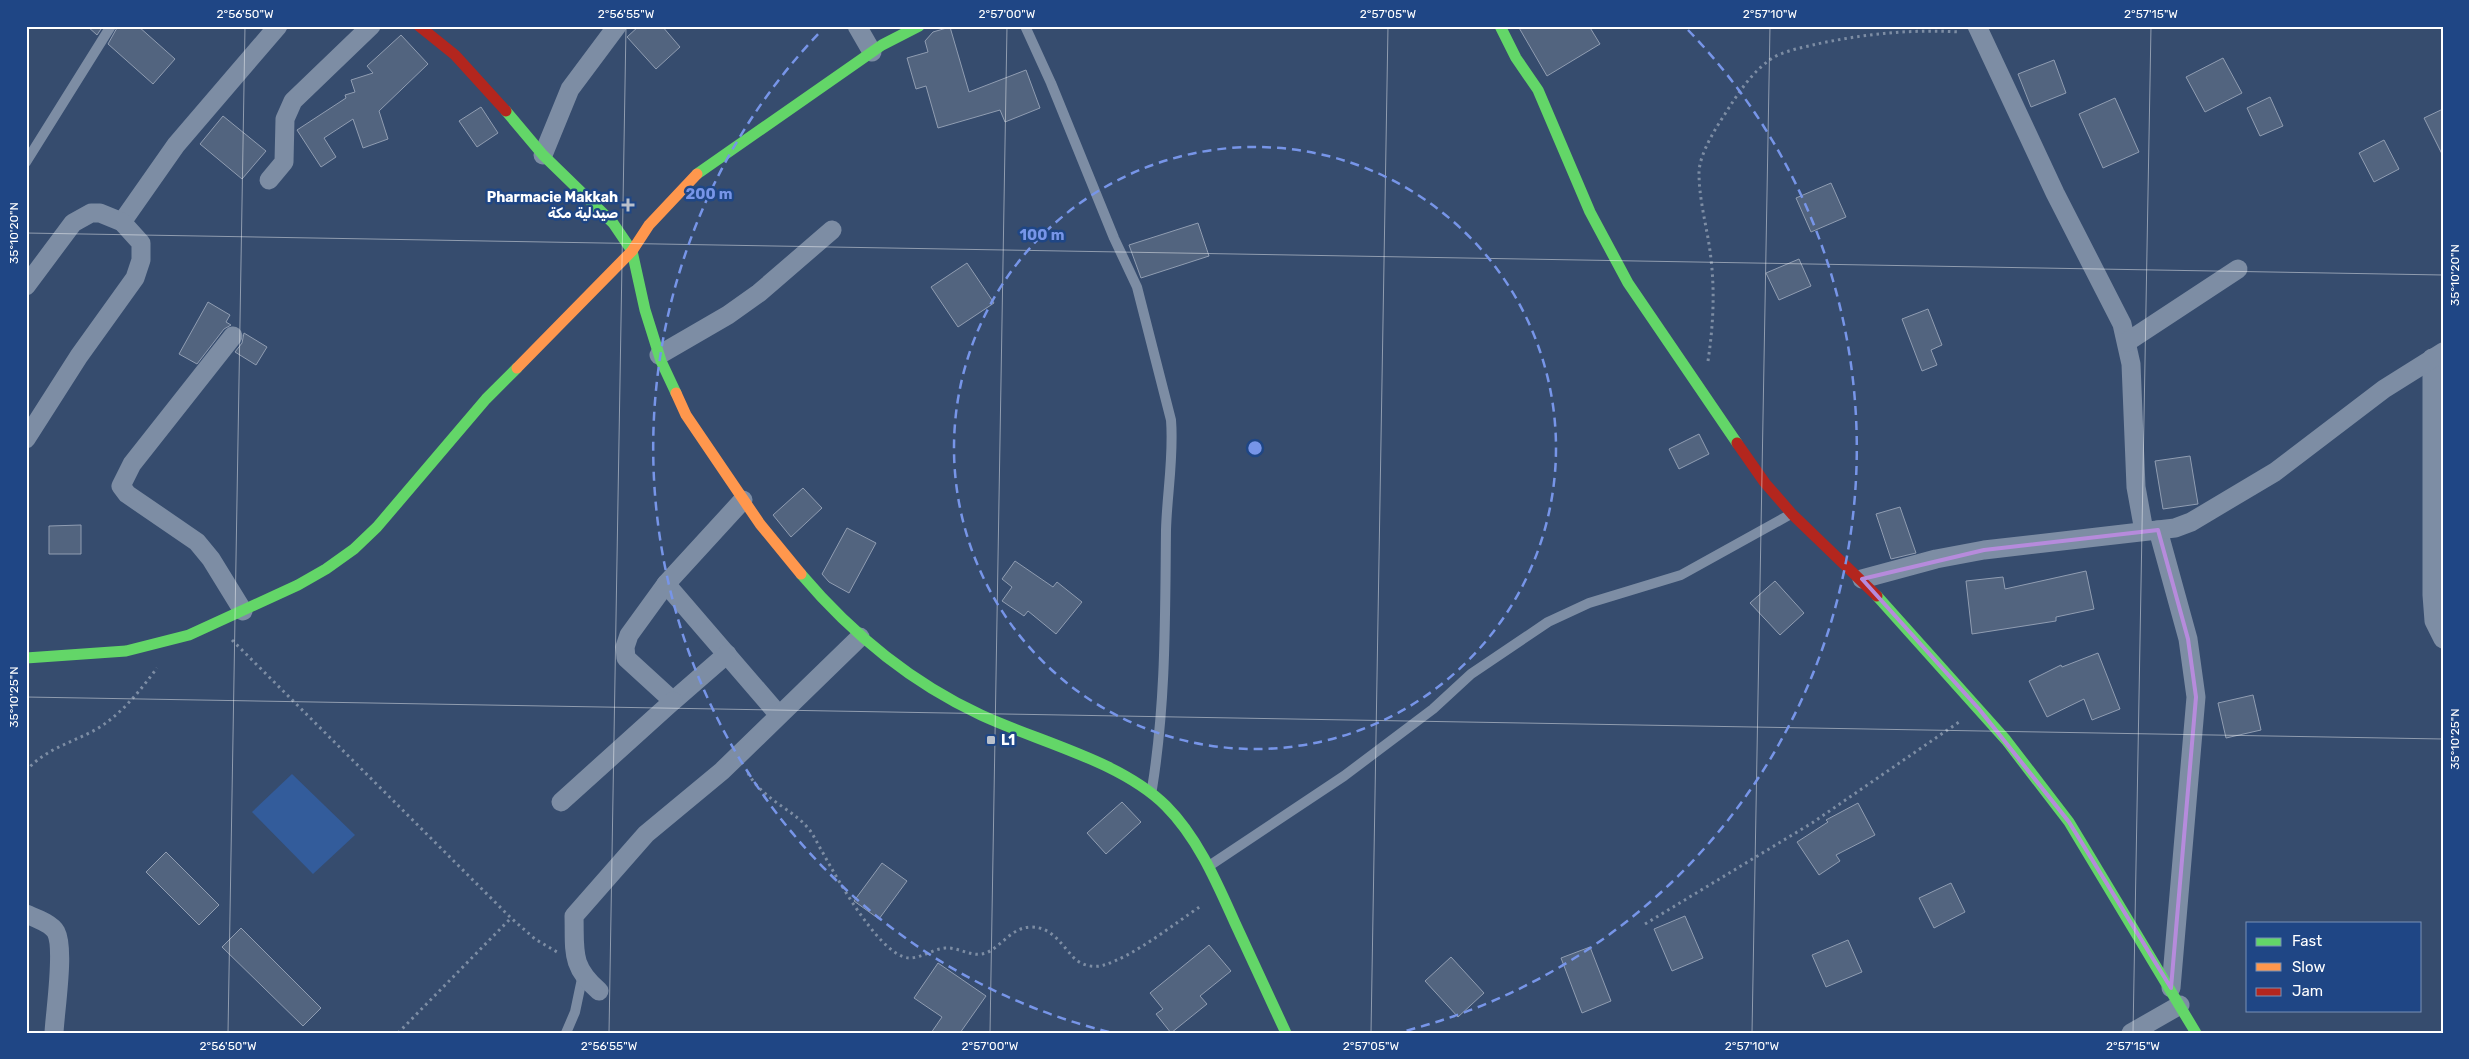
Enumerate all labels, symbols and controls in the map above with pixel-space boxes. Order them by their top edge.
text: 2°56'50"W [216,7,274,21]
text: 2°56'55"W [598,7,655,21]
text: 2°57'00"W [979,7,1036,21]
text: 2°57'05"W [1360,7,1417,21]
text: 2°57'10"W [1743,7,1798,21]
text: 2°57'15"W [2124,7,2178,21]
text: 200 m [685,185,733,203]
place label: Pharmacie Makkah صيدلية مكة [487,189,618,222]
marker: Pharmacie Makkah صيدلية مكة [622,199,634,211]
text: 35°10'20"N [7,202,21,264]
text: 100 m [1020,226,1064,244]
text: 35°10'20"N [2448,244,2462,306]
centre of rings [1246,439,1264,457]
text: 35°10'25"N [7,666,21,728]
text: 35°10'25"N [2448,708,2462,770]
place label: L1 [1001,732,1015,749]
marker: L1 [985,734,997,746]
legend [2246,922,2422,1012]
text: Fast [2292,932,2322,950]
text: Slow [2292,958,2325,976]
text: Jam [2292,982,2323,1000]
text: 2°56'50"W [199,1039,257,1053]
text: 2°56'55"W [581,1039,638,1053]
text: 2°57'00"W [962,1039,1019,1053]
text: 2°57'05"W [1343,1039,1400,1053]
text: 2°57'10"W [1725,1039,1780,1053]
text: 2°57'15"W [2106,1039,2160,1053]

